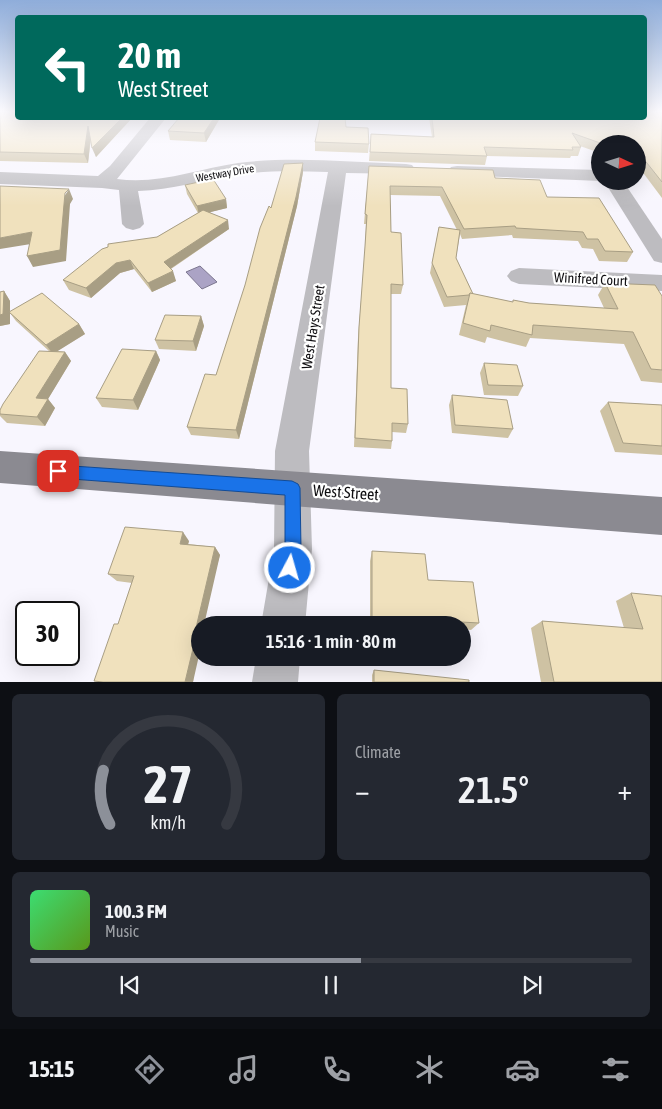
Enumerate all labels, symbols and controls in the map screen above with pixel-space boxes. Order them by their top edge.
icon: left [35,35,100,100]
text: 20 m [118,35,181,75]
text: West Street [118,76,209,102]
north arrow [591,135,646,190]
map controls [591,135,646,190]
street label: Westway Drive [195,162,255,184]
street label: Winifred Court [554,269,628,289]
street label: West Hays Street [298,284,328,370]
pin [37,450,79,492]
icon: arrive [44,457,72,485]
street label: West Street [312,481,380,503]
position arrow [263,541,315,593]
speed limit sign: 30 [15,601,80,666]
text: 15:16 · 1 min · 80 m [266,630,396,652]
text: Climate [355,743,401,761]
text: 27 [144,754,193,814]
text: 21.5° [458,768,529,811]
text: − [355,774,370,806]
text: + [617,774,632,806]
text: km/h [151,812,186,833]
text: 100.3 FM [105,900,167,922]
text: Music [105,922,139,940]
icon: previous [116,971,144,999]
icon: pause [317,971,345,999]
icon: next [518,971,546,999]
icon: directions [132,1052,167,1087]
icon: music [226,1052,261,1087]
icon: phone [319,1052,354,1087]
icon: climate [412,1052,447,1087]
icon: car [505,1052,540,1087]
icon: filters [598,1052,633,1087]
text: 15:15 [29,1056,74,1082]

